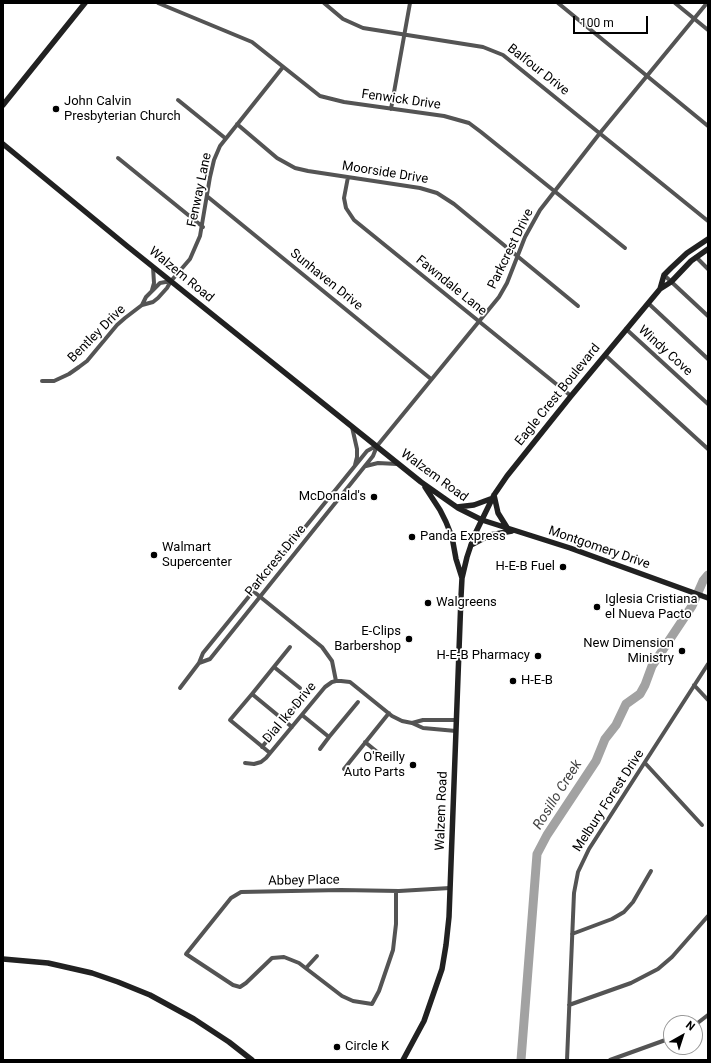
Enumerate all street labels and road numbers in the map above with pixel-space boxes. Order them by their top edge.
street label: Balfour Drive [504,41,572,99]
street label: Fenwick Drive [360,87,442,113]
street label: Fenway Lane [185,152,215,228]
street label: Moorside Drive [341,158,429,188]
street label: Parkcrest Drive [485,206,537,292]
street label: Walzem Road [145,244,217,306]
street label: Sunhaven Drive [287,246,365,314]
street label: Fawndale Lane [412,253,490,319]
street label: Bentley Drive [65,302,129,366]
street label: Windy Cove [635,323,695,379]
street label: Eagle Crest Boulevard [512,341,604,449]
street label: Walzem Road [397,446,471,506]
street label: Parkcrest Drive [242,522,310,600]
street label: Montgomery Drive [546,523,652,573]
street label: Dial Ike Drive [260,679,320,747]
street label: Melbury Forest Drive [570,747,648,855]
street label: Walzem Road [433,771,451,851]
street label: Abbey Place [268,873,340,889]

